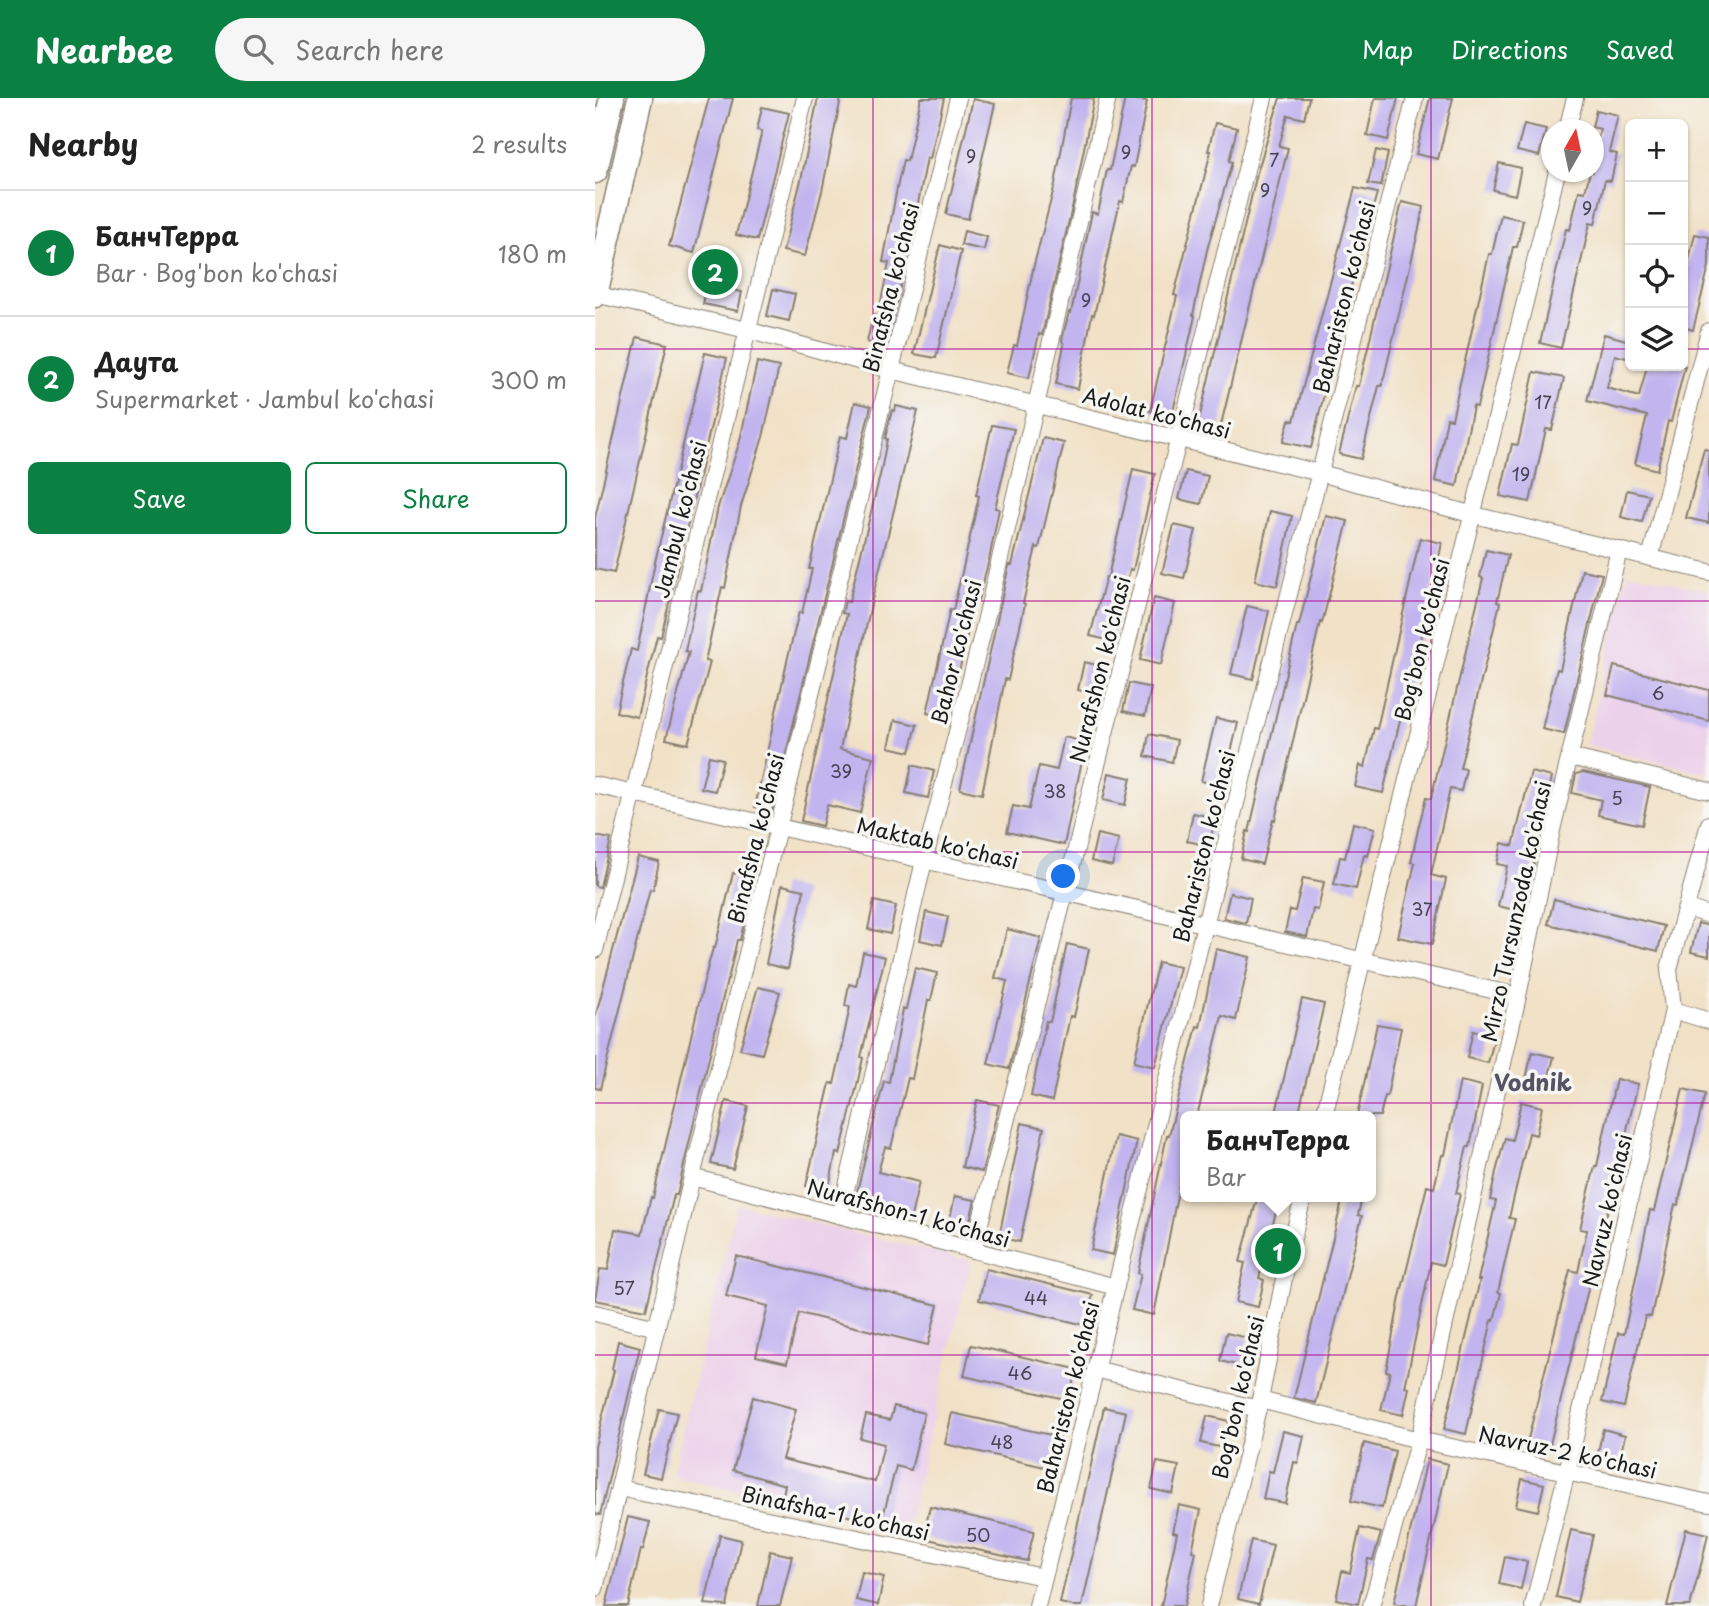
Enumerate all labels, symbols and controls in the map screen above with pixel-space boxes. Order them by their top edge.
search box [215,18,705,81]
text: Nearbee [35,24,173,74]
icon: search [239,30,277,68]
text: Search here [295,30,444,69]
text: Map [1362,31,1413,67]
text: Directions [1451,31,1568,67]
text: Saved [1606,31,1674,67]
north arrow [1541,119,1604,182]
map controls [1625,119,1688,371]
button: + [1625,119,1688,182]
text: Nearby [28,121,138,166]
text: 2 results [471,126,567,161]
house number: 9 [1121,138,1131,165]
house number: 9 [966,142,976,169]
house number: 7 [1269,146,1279,173]
house number: 9 [1260,176,1270,203]
button: − [1625,182,1688,245]
house number: 9 [1582,194,1592,221]
street label: Bahariston ko'chasi [1304,197,1382,397]
street label: Binafsha ko'chasi [853,198,927,376]
text: БанчТерра [95,216,239,255]
text: 1 [46,236,57,271]
text: 180 m [498,236,567,271]
button: locate [1625,245,1688,308]
pin: 2 [692,246,738,298]
text: Bar · Bog'bon ko'chasi [95,255,338,290]
house number: 9 [1081,286,1091,313]
button: layers [1625,308,1688,371]
text: Даута [95,342,179,381]
text: 2 [43,362,59,397]
text: 300 m [490,362,567,397]
street label: Adolat ko'chasi [1080,378,1234,446]
text: Supermarket · Jambul ko'chasi [95,381,434,416]
house number: 17 [1534,388,1552,415]
street label: Jambul ko'chasi [644,437,714,601]
house number: 19 [1512,460,1530,487]
button: Save [28,462,291,534]
button: Share [305,462,567,534]
street label: Bog'bon ko'chasi [1385,554,1457,724]
street label: Nurafshon ko'chasi [1060,572,1138,766]
street label: Bahor ko'chasi [921,576,989,728]
house number: 6 [1652,679,1664,706]
street label: Bahariston ko'chasi [1164,746,1242,946]
street label: Binafsha ko'chasi [718,749,792,927]
house number: 39 [830,757,852,784]
house number: 38 [1043,777,1067,804]
street label: Mirzo Tursunzoda ko'chasi [1472,778,1558,1044]
house number: 5 [1611,784,1623,811]
street label: Maktab ko'chasi [854,808,1022,876]
your location [1046,859,1080,893]
house number: 37 [1411,895,1433,922]
district label: Vodnik [1494,1064,1573,1099]
popup [1180,1111,1376,1202]
text: БанчТерра [1206,1120,1350,1159]
street label: Navruz ko'chasi [1573,1130,1639,1290]
text: Bar [1206,1159,1246,1194]
street label: Nurafshon-1 ko'chasi [804,1169,1014,1255]
pin: 1 [1255,1225,1301,1277]
house number: 57 [613,1274,635,1301]
house number: 44 [1024,1284,1048,1311]
street label: Bahariston ko'chasi [1028,1297,1106,1497]
street label: Bog'bon ko'chasi [1203,1312,1271,1482]
house number: 46 [1008,1359,1032,1386]
street label: Navruz-2 ko'chasi [1476,1416,1660,1486]
house number: 48 [990,1428,1014,1455]
street label: Binafsha-1 ko'chasi [739,1476,933,1548]
house number: 50 [966,1521,990,1548]

